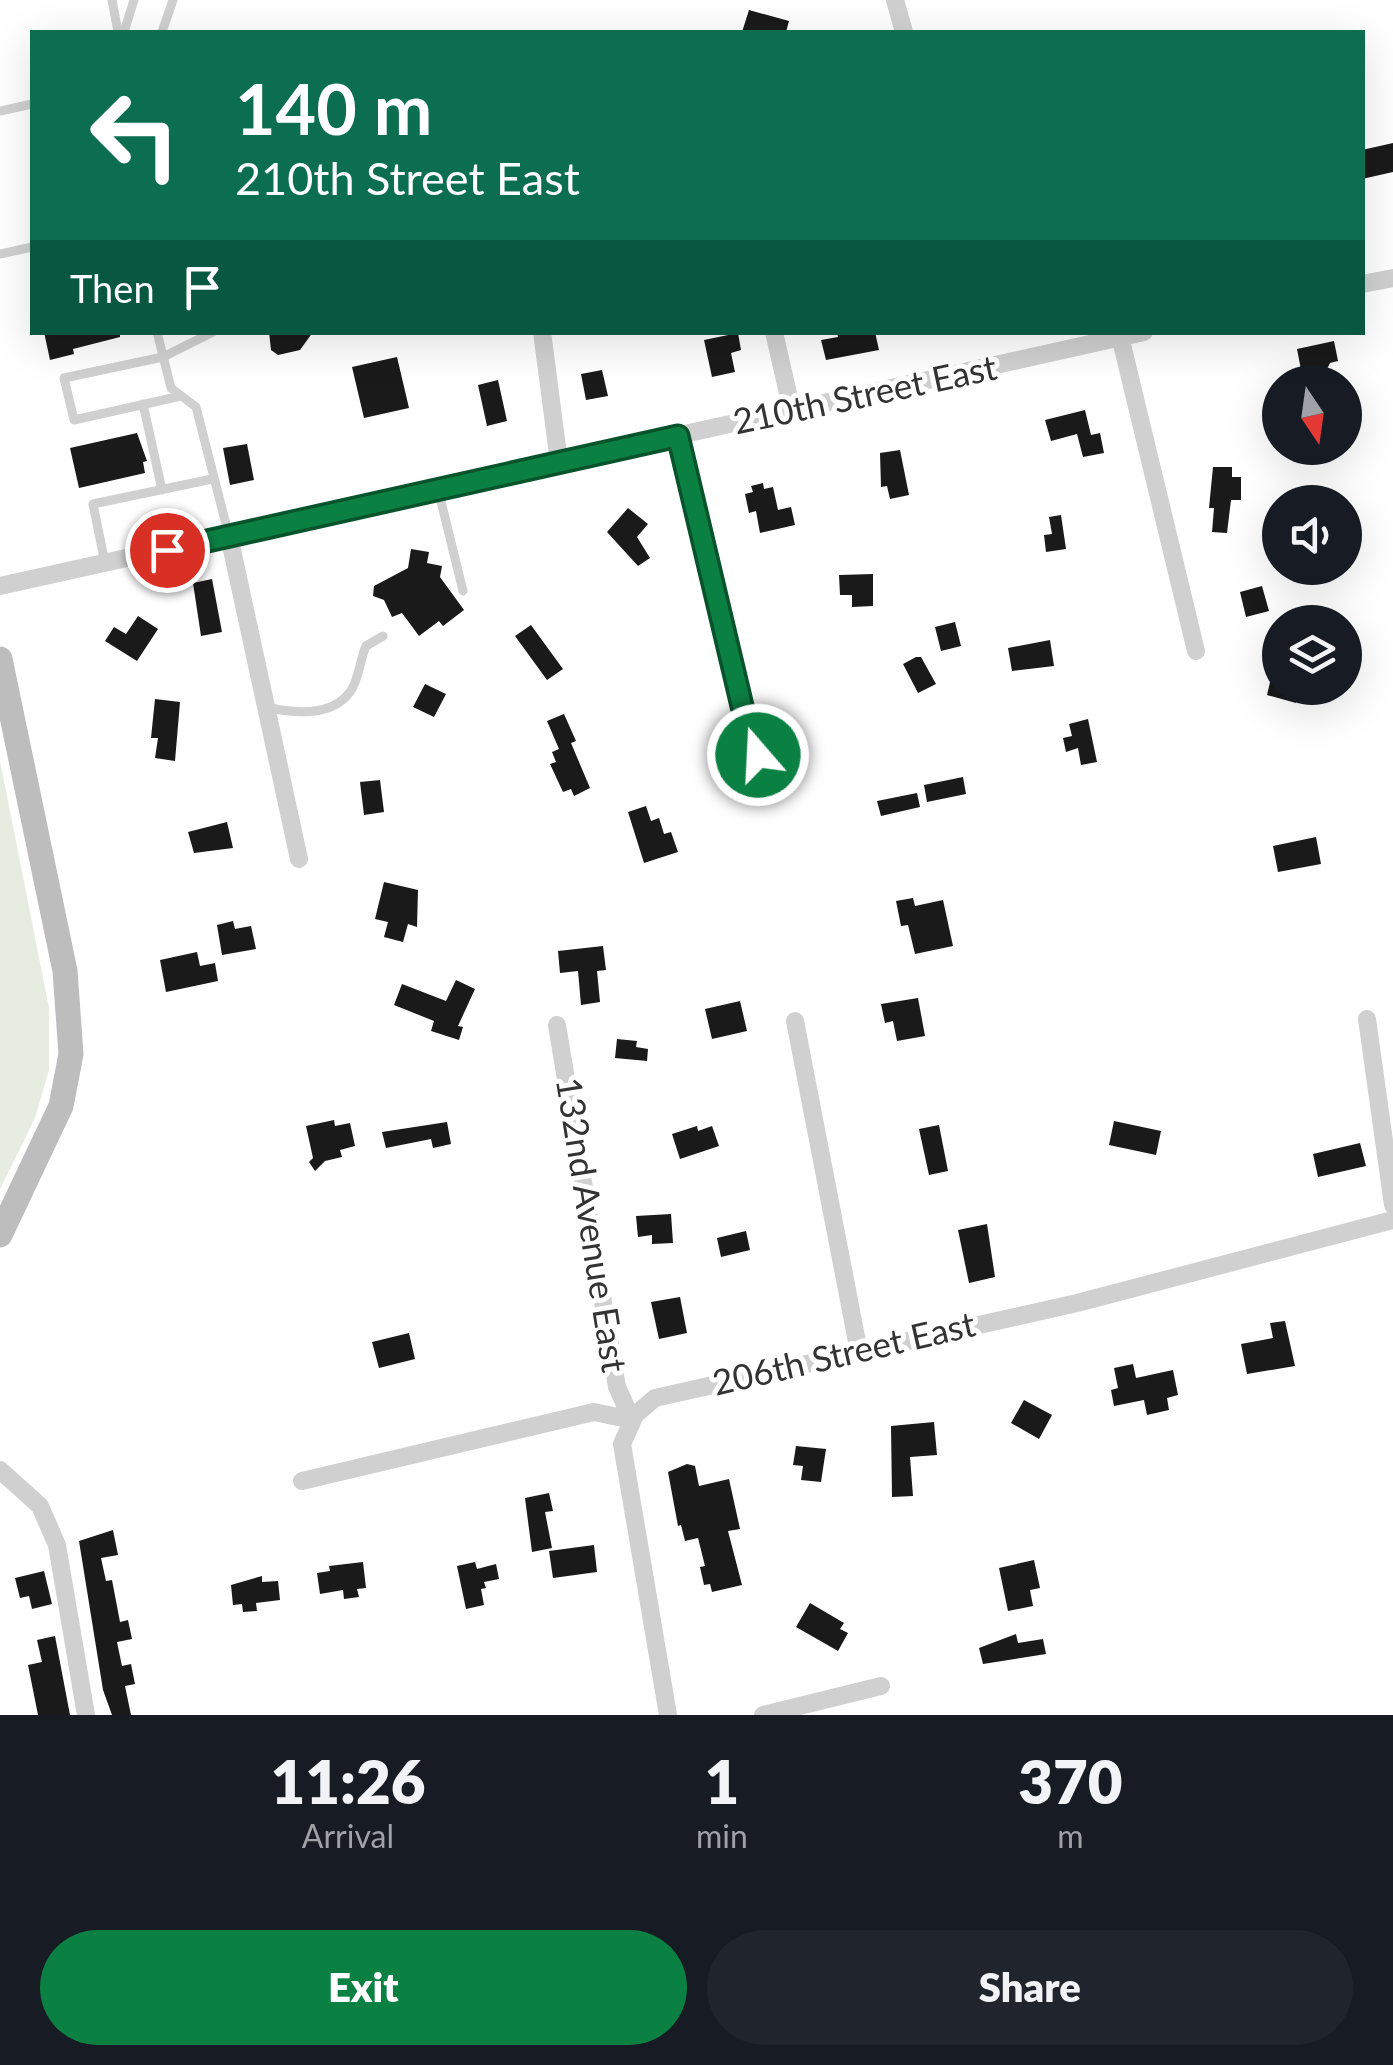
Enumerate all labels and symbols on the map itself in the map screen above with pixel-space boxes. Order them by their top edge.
street label: 210th Street East [729,345,1001,441]
north arrow [1262,365,1362,465]
pin [125,508,210,593]
position arrow [706,703,810,807]
street label: 132nd Avenue East [549,1074,637,1375]
street label: 206th Street East [708,1301,979,1403]

